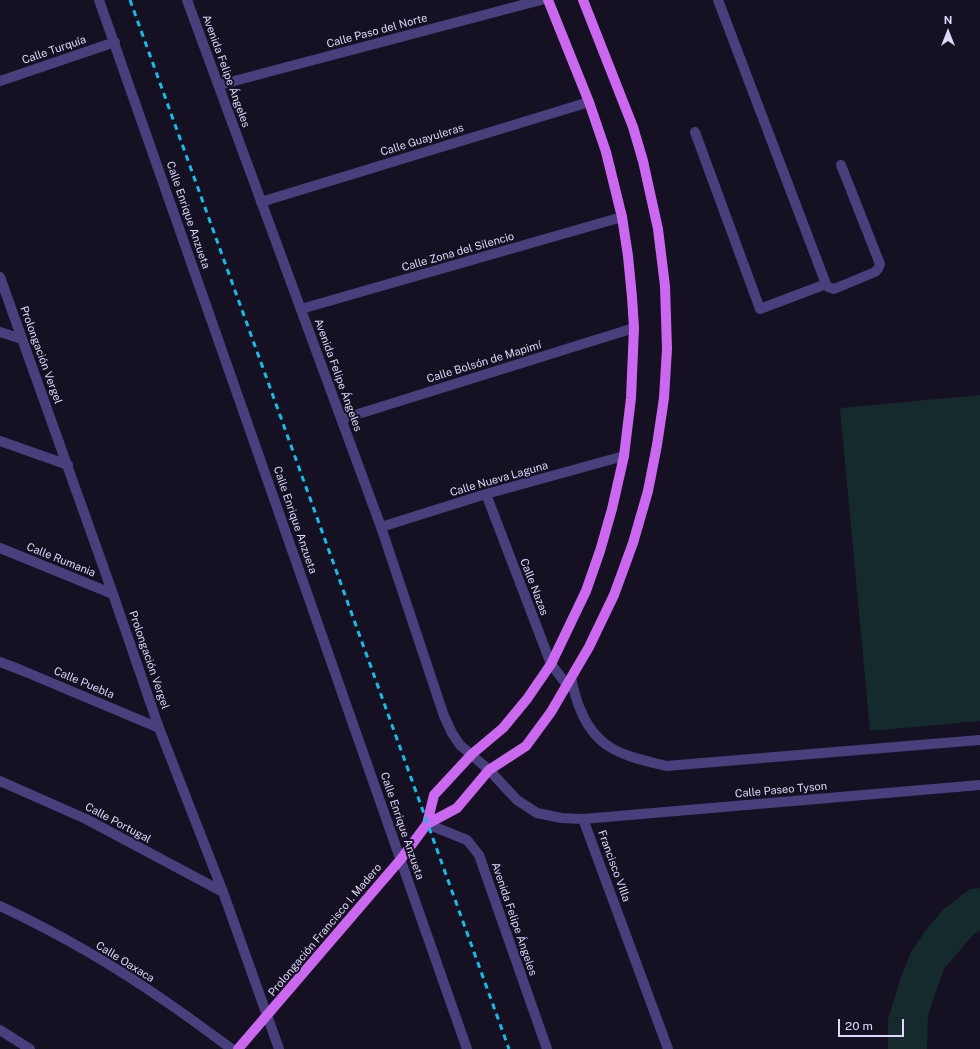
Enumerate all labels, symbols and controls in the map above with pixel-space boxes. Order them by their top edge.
street label: Calle Paso del Norte [325,11,429,51]
north arrow [928,12,968,52]
street label: Avenida Felipe Ángeles [199,13,253,129]
text: N [944,14,952,26]
street label: Calle Turquía [20,33,88,67]
street label: Calle Guayuleras [379,121,465,159]
street label: Calle Enrique Anzueta [163,160,213,270]
street label: Calle Zona del Silencio [400,230,516,274]
street label: Prolongación Vergel [17,304,65,406]
street label: Avenida Felipe Ángeles [311,317,365,433]
street label: Calle Bolsón de Mapimí [425,338,543,386]
street label: Calle Nueva Laguna [448,459,550,499]
street label: Calle Enrique Anzueta [270,465,320,575]
street label: Calle Rumania [25,540,97,580]
street label: Calle Nazas [517,557,551,617]
street label: Prolongación Vergel [126,609,172,711]
street label: Calle Puebla [52,664,116,702]
street label: Calle Enrique Anzueta [377,771,427,881]
street label: Calle Paseo Tyson [734,779,828,801]
street label: Calle Portugal [83,800,153,846]
street label: Francisco VIlla [595,828,633,904]
street label: Avenida Felipe Ángeles [488,860,540,978]
street label: Prolongación Francisco I. Madero [266,861,384,999]
street label: Calle Oaxaca [93,939,157,985]
scale bar [840,1011,906,1037]
text: 20 m [845,1019,873,1033]

